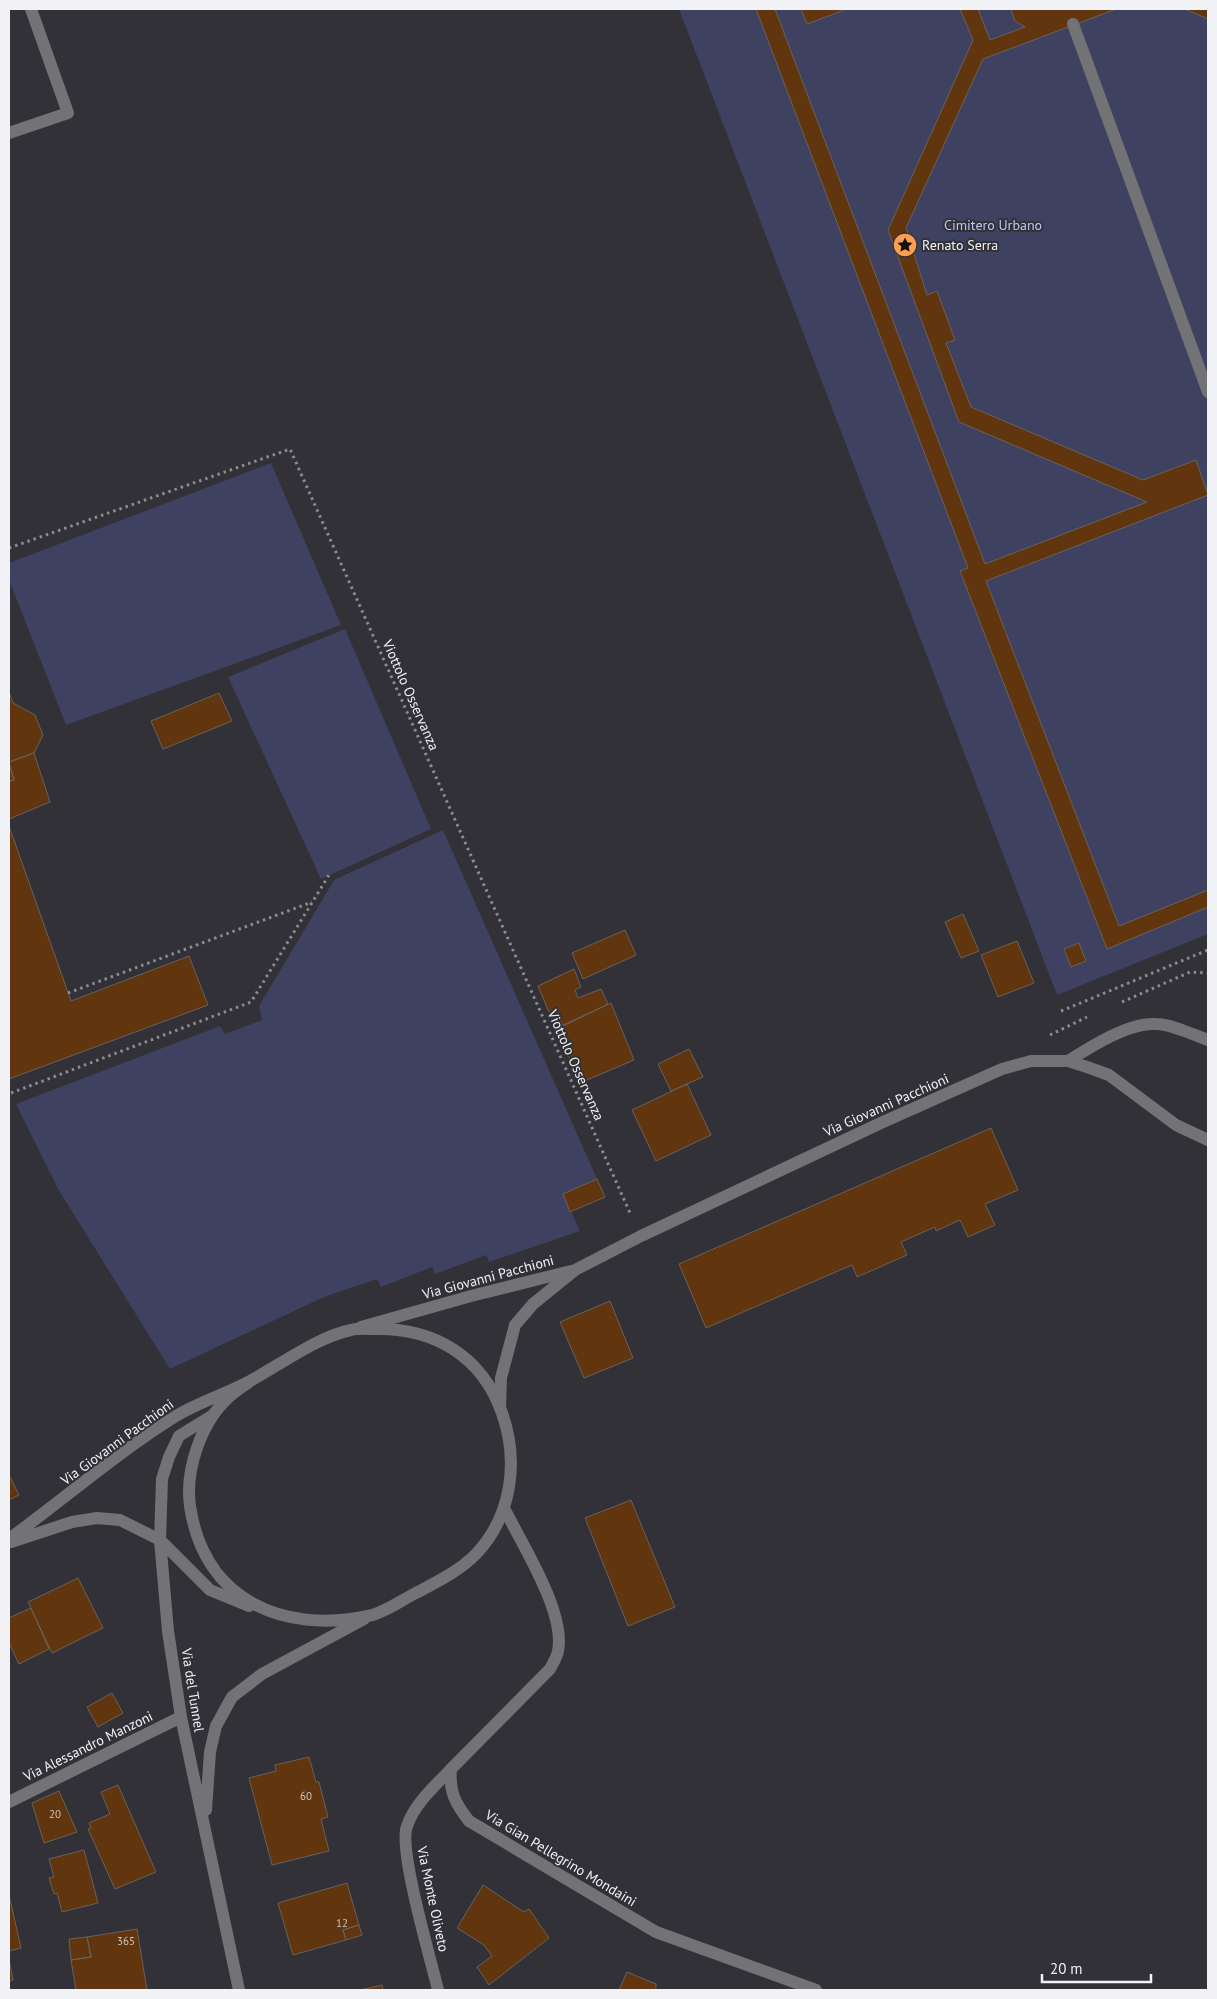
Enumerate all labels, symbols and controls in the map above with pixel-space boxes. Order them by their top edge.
park label: Cimitero Urbano [944,216,1042,234]
place icon: Renato Serra [892,232,918,258]
place label: Renato Serra [922,236,998,254]
street label: Viottolo Osservanza [378,636,443,753]
street label: Viottolo Osservanza [543,1006,608,1123]
street label: Via Giovanni Pacchioni [820,1069,952,1141]
street label: Via Giovanni Pacchioni [419,1251,556,1303]
street label: Via Giovanni Pacchioni [56,1395,177,1490]
street label: Via del Tunnel [177,1646,209,1733]
street label: Via Alessandro Manzoni [19,1707,156,1786]
house number: 60 [300,1789,312,1803]
street label: Via Gian Pellegrino Mondaini [481,1805,640,1910]
house number: 20 [49,1807,61,1821]
street label: Via Monte Oliveto [413,1844,453,1953]
house number: 12 [336,1916,348,1930]
house number: 365 [117,1934,135,1948]
scale bar [1042,1952,1151,1984]
text: 20 m [1050,1959,1083,1978]

